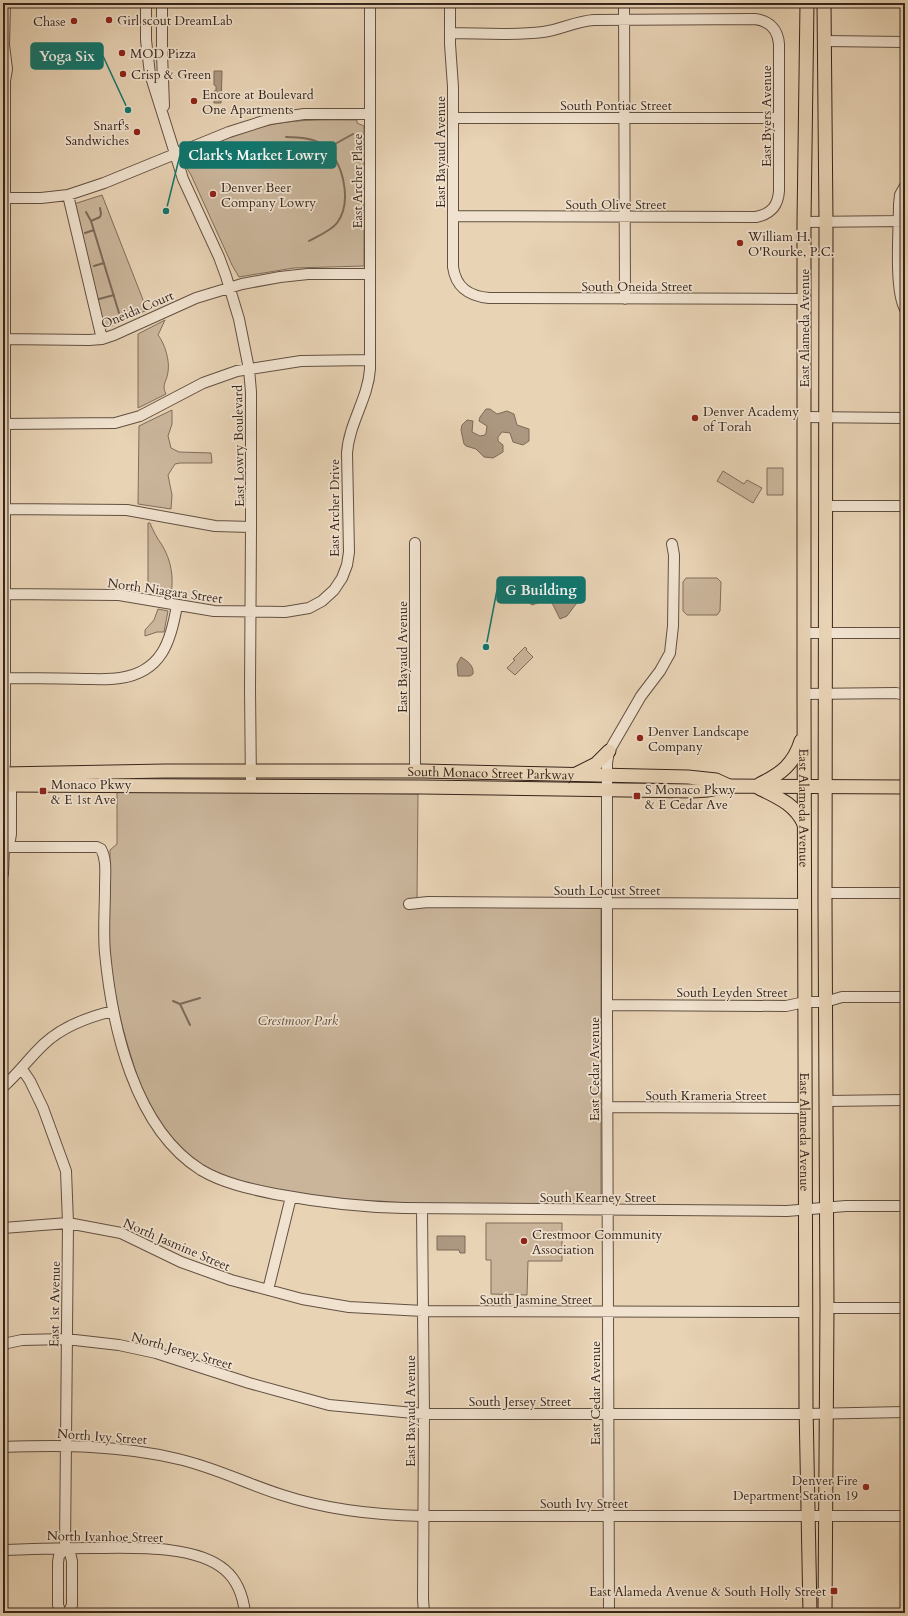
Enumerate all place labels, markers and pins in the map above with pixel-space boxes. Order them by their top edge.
place label: Girl scout DreamLab [117,12,233,30]
place label: Chase [33,13,66,31]
marker: Girl scout DreamLab [104,15,114,25]
marker: Chase [69,16,79,26]
callout: Yoga Six [31,43,103,69]
place label: MOD Pizza [130,45,196,63]
marker: MOD Pizza [117,48,127,58]
place label: Crisp & Green [131,66,212,84]
marker: Crisp & Green [118,69,128,79]
place label: Encore at Boulevard One Apartments [202,86,314,119]
marker: Encore at Boulevard One Apartments [189,96,199,106]
place label: Snarf's Sandwiches [65,117,129,150]
marker: Snarf's Sandwiches [132,127,142,137]
callout: Clark's Market Lowry [180,142,336,168]
place label: Denver Beer Company Lowry [221,179,316,212]
marker: Denver Beer Company Lowry [208,189,218,199]
place label: William H. O'Rourke, P.C. [747,228,834,261]
marker: William H. O'Rourke, P.C. [735,238,745,248]
place label: Denver Academy of Torah [703,403,799,436]
marker: Denver Academy of Torah [690,413,700,423]
callout: G Building [497,577,585,603]
place label: Denver Landscape Company [648,723,749,756]
marker: Denver Landscape Company [635,733,645,743]
place label: Monaco Pkwy & E 1st Ave [51,776,132,809]
place label: S Monaco Pkwy & E Cedar Ave [645,781,736,814]
marker: Monaco Pkwy & E 1st Ave [38,786,48,796]
marker: S Monaco Pkwy & E Cedar Ave [632,791,642,801]
place label: Crestmoor Community Association [532,1226,663,1259]
marker: Crestmoor Community Association [519,1236,529,1246]
place label: Denver Fire Department Station 19 [733,1472,858,1505]
marker: Denver Fire Department Station 19 [861,1482,871,1492]
place label: East Alameda Avenue & South Holly Street [589,1583,826,1601]
marker: East Alameda Avenue & South Holly Street [829,1586,839,1596]

